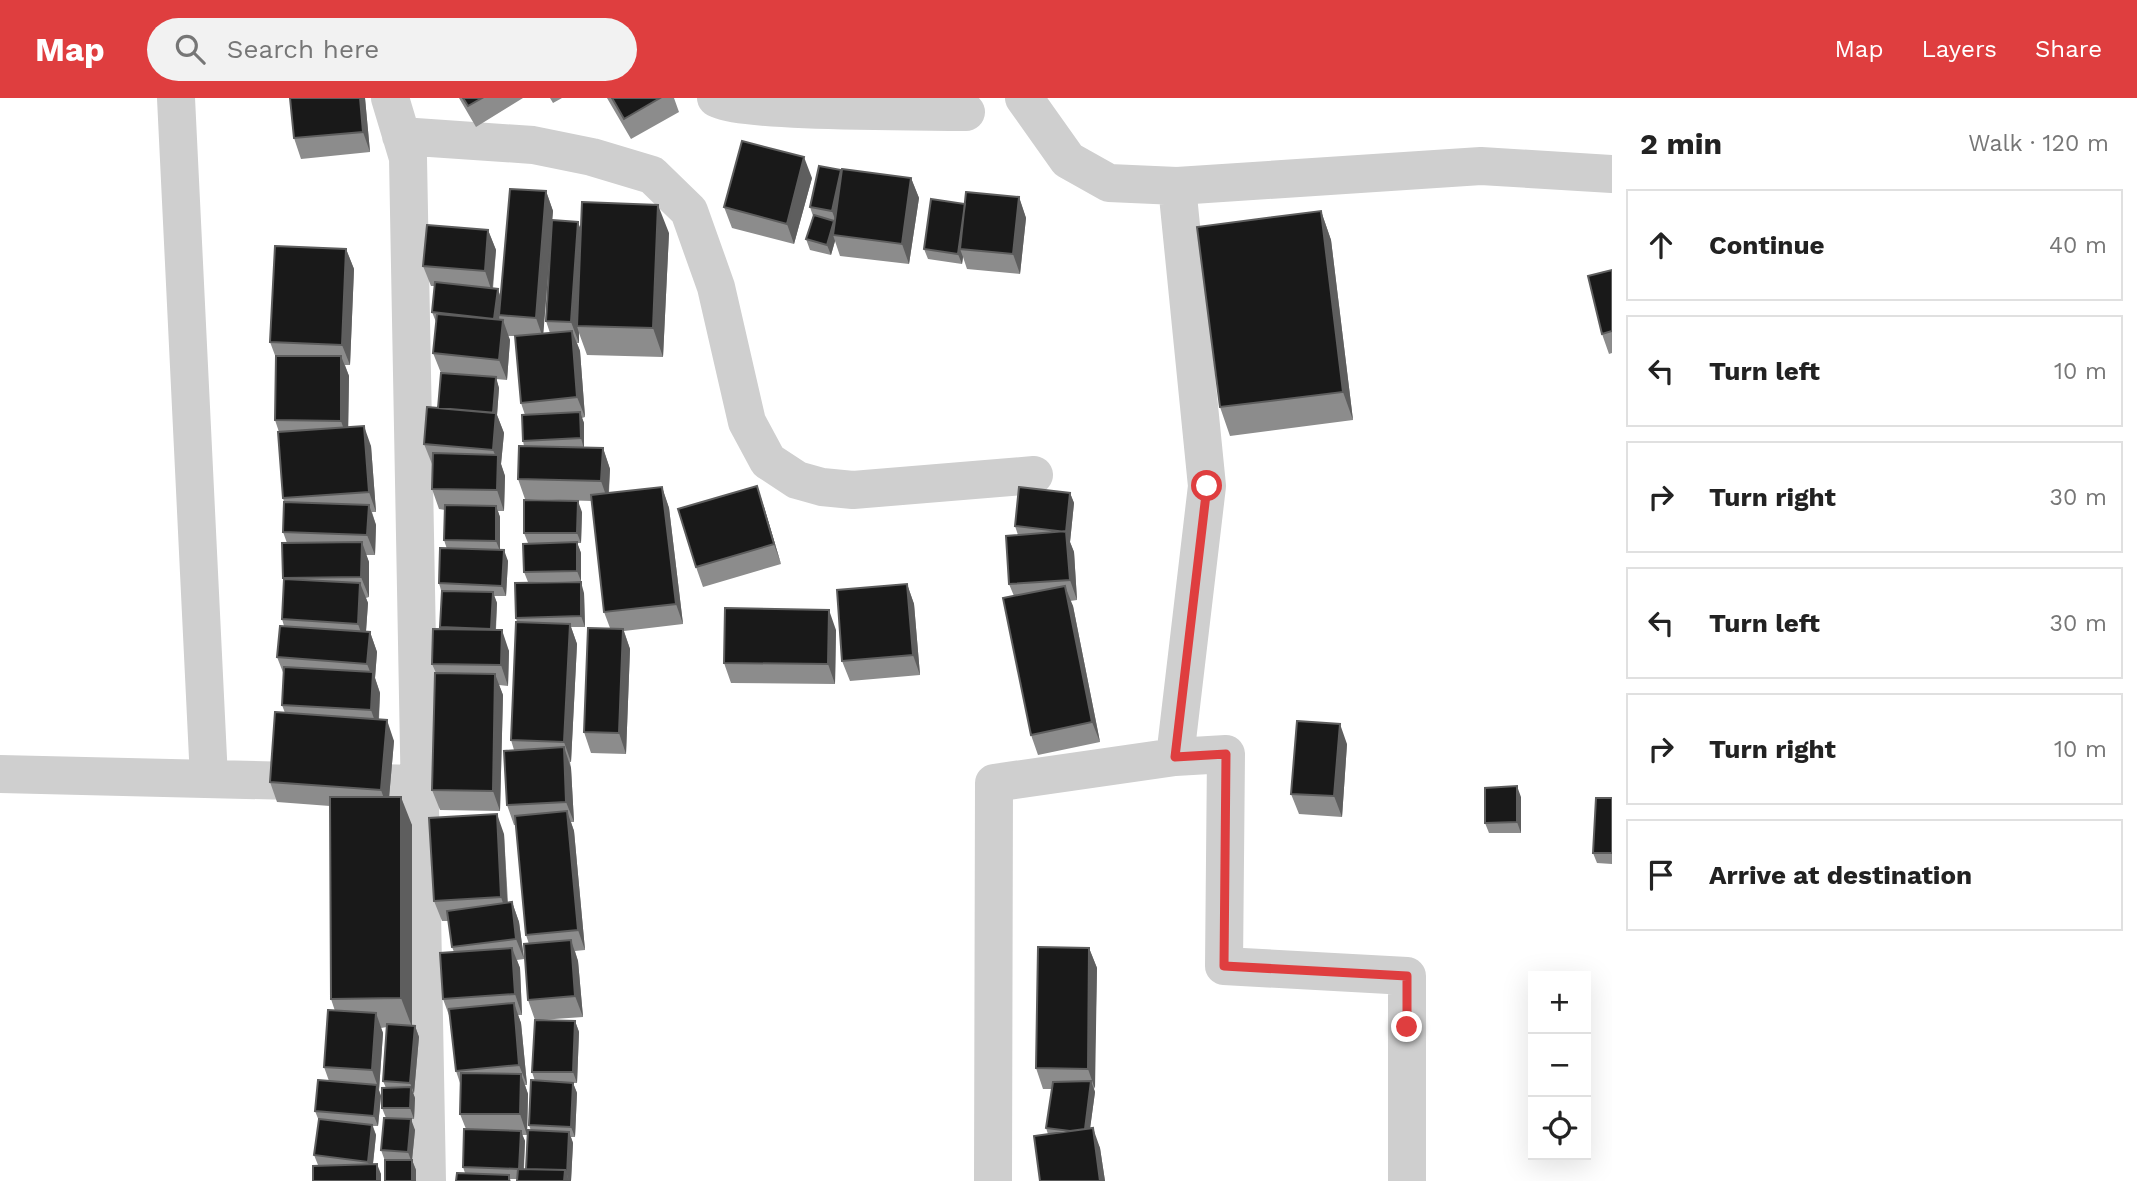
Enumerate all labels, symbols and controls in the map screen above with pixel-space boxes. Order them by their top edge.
search box [147,18,637,81]
text: Map [35,30,105,69]
icon: search [171,30,209,68]
text: Search here [227,34,379,64]
text: Map [1835,35,1883,63]
text: Layers [1921,35,1997,63]
text: Share [2035,35,2102,63]
text: 2 min [1640,126,1722,161]
text: Walk · 120 m [1968,130,2109,157]
icon: ahead [1642,226,1680,264]
text: Continue [1709,230,1825,260]
text: 40 m [2049,232,2107,259]
icon: left [1642,352,1680,390]
text: Turn left [1709,356,1820,386]
text: 10 m [2054,358,2107,385]
route start [1191,470,1222,501]
icon: right [1642,478,1680,516]
text: Turn right [1709,482,1836,512]
text: 30 m [2050,484,2107,511]
icon: left [1642,604,1680,642]
text: Turn left [1709,608,1820,638]
text: 30 m [2050,610,2107,637]
icon: right [1642,730,1680,768]
text: Turn right [1709,734,1836,764]
text: 10 m [2054,736,2107,763]
icon: arrive [1642,856,1680,894]
text: Arrive at destination [1709,860,1972,890]
map controls [1528,971,1591,1160]
button: + [1528,971,1591,1034]
route end [1391,1011,1422,1042]
button: − [1528,1034,1591,1097]
button: locate [1528,1097,1591,1160]

